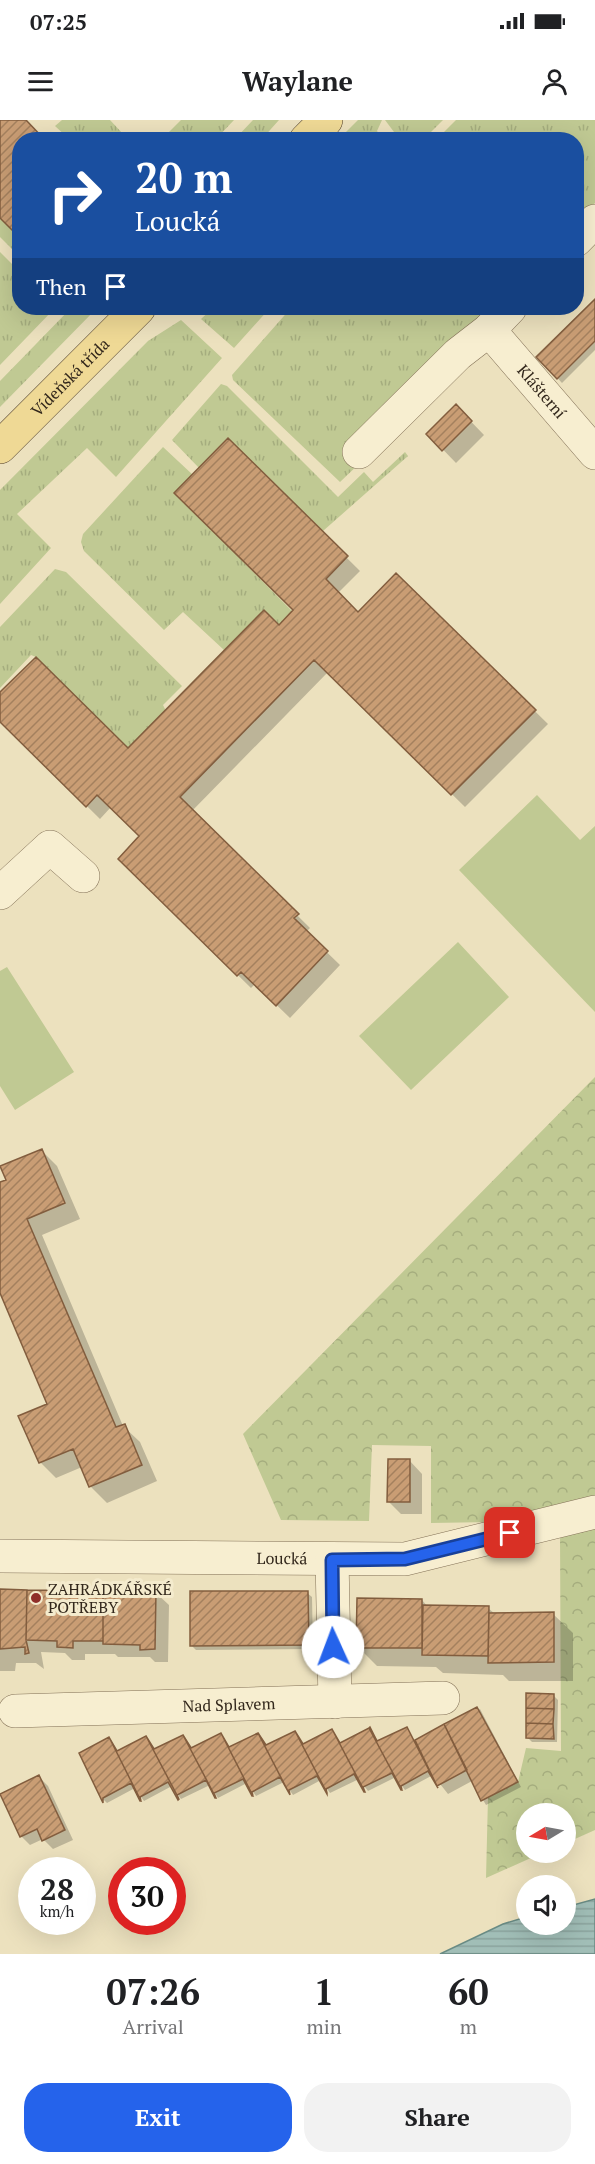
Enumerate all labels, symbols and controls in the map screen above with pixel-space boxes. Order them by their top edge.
text: 07:25 [30,7,87,36]
text: Waylane [242,63,353,99]
icon: menu [24,65,57,98]
icon: person [538,65,571,98]
text: 20 m [135,149,233,205]
icon: right [36,156,114,234]
text: Loucká [135,203,220,239]
icon: arrive [99,270,132,303]
text: Then [36,272,87,301]
street label: Vídeňská třída [26,333,114,421]
street label: Klášterní [512,360,571,423]
pin [484,1507,535,1558]
icon: arrive [493,1516,526,1549]
street label: Loucká [257,1547,307,1569]
place label: ZAHRÁDKÁŘSKÉ POTŘEBY [48,1578,172,1618]
marker: ZAHRÁDKÁŘSKÉ POTŘEBY [29,1591,43,1605]
position arrow [301,1615,365,1679]
street label: Nad Splavem [182,1692,276,1717]
north arrow [516,1803,576,1863]
map controls [516,1803,576,1935]
speed limit sign: 30 [108,1857,186,1935]
text: 28 [40,1869,74,1909]
button: sound [516,1875,576,1935]
text: km/h [40,1901,74,1921]
text: 07:26 [106,1968,200,2015]
text: 1 [314,1968,334,2015]
text: 60 [448,1968,489,2015]
text: Arrival [123,2013,184,2040]
text: min [306,2013,342,2040]
text: m [460,2013,477,2040]
button: Exit [24,2083,292,2152]
button: Share [304,2083,571,2152]

